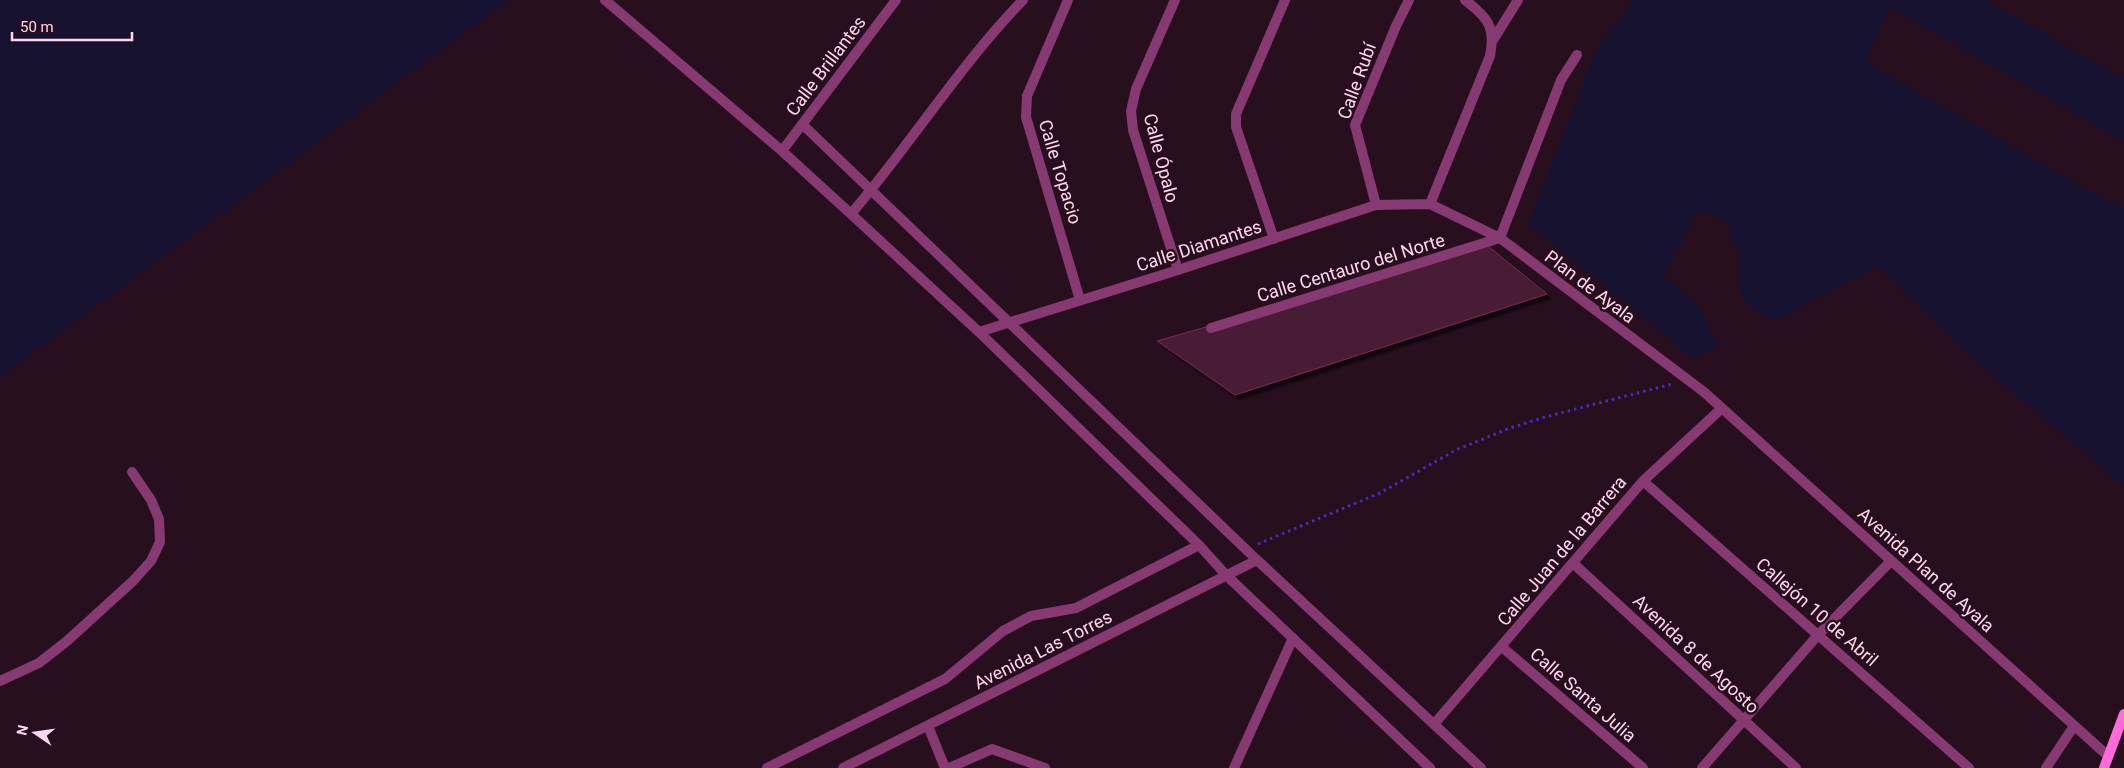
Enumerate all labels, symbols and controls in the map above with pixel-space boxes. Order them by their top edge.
scale bar [12,10,132,42]
street label: Calle Brillantes [781,12,870,120]
text: 50 m [20,18,54,36]
street label: Calle Rubí [1333,39,1380,122]
street label: Calle Ópalo [1140,111,1183,205]
street label: Calle Topacio [1035,117,1086,227]
street label: Calle Diamantes [1134,215,1264,276]
street label: Calle Centauro del Norte [1254,229,1447,306]
street label: Plan de Ayala [1541,246,1640,327]
street label: Calle Juan de la Barrera [1493,471,1630,630]
street label: Avenida Plan de Ayala [1854,503,1999,636]
street label: Callejón 10 de Abril [1752,553,1882,670]
street label: Avenida 8 de Agosto [1629,590,1764,717]
street label: Avenida Las Torres [970,606,1115,693]
street label: Calle Santa Julia [1526,643,1640,746]
north arrow [10,708,60,758]
text: N [13,723,31,737]

